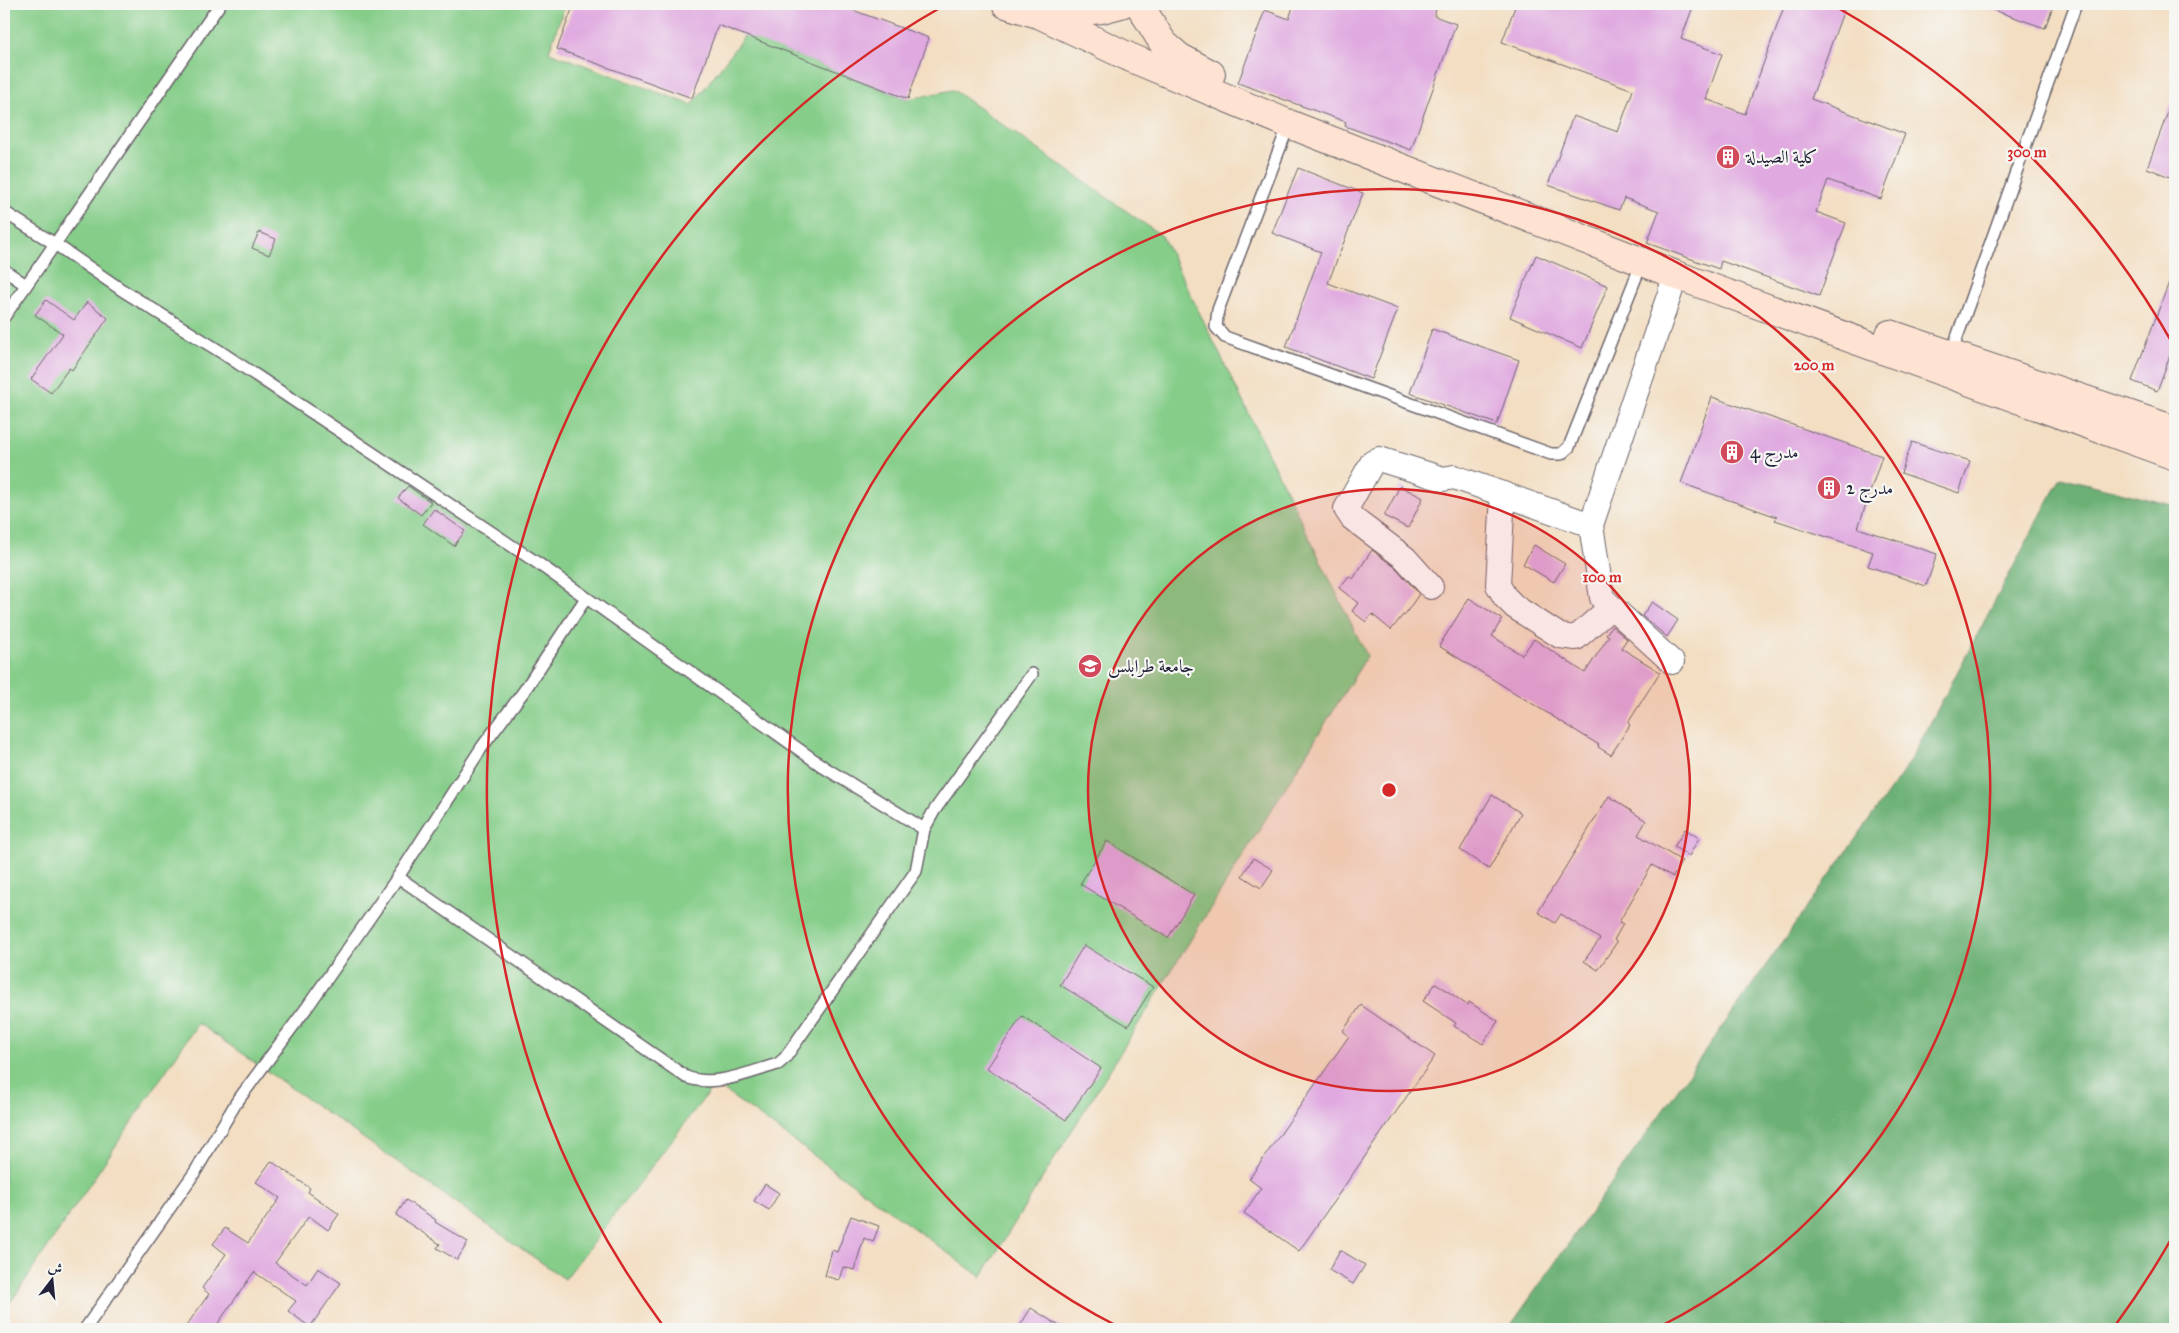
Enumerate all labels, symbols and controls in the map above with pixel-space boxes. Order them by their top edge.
text: 300 m [2007,143,2047,162]
building icon: كلية الصيدلة [1715,144,1741,170]
place label: كلية الصيدلة [1745,146,1818,168]
text: 200 m [1794,356,1835,374]
building icon: مدرج 4 [1719,439,1745,465]
place label: مدرج 4 [1750,441,1798,468]
building icon: مدرج 2 [1816,475,1842,501]
place label: مدرج 2 [1846,477,1893,504]
text: 100 m [1582,568,1622,586]
school or university icon: جامعة طرابلس [1077,653,1103,679]
place label: جامعة طرابلس [1108,655,1194,678]
centre of rings [1380,781,1398,799]
north arrow [28,1256,78,1306]
text: ش [46,1258,65,1278]

